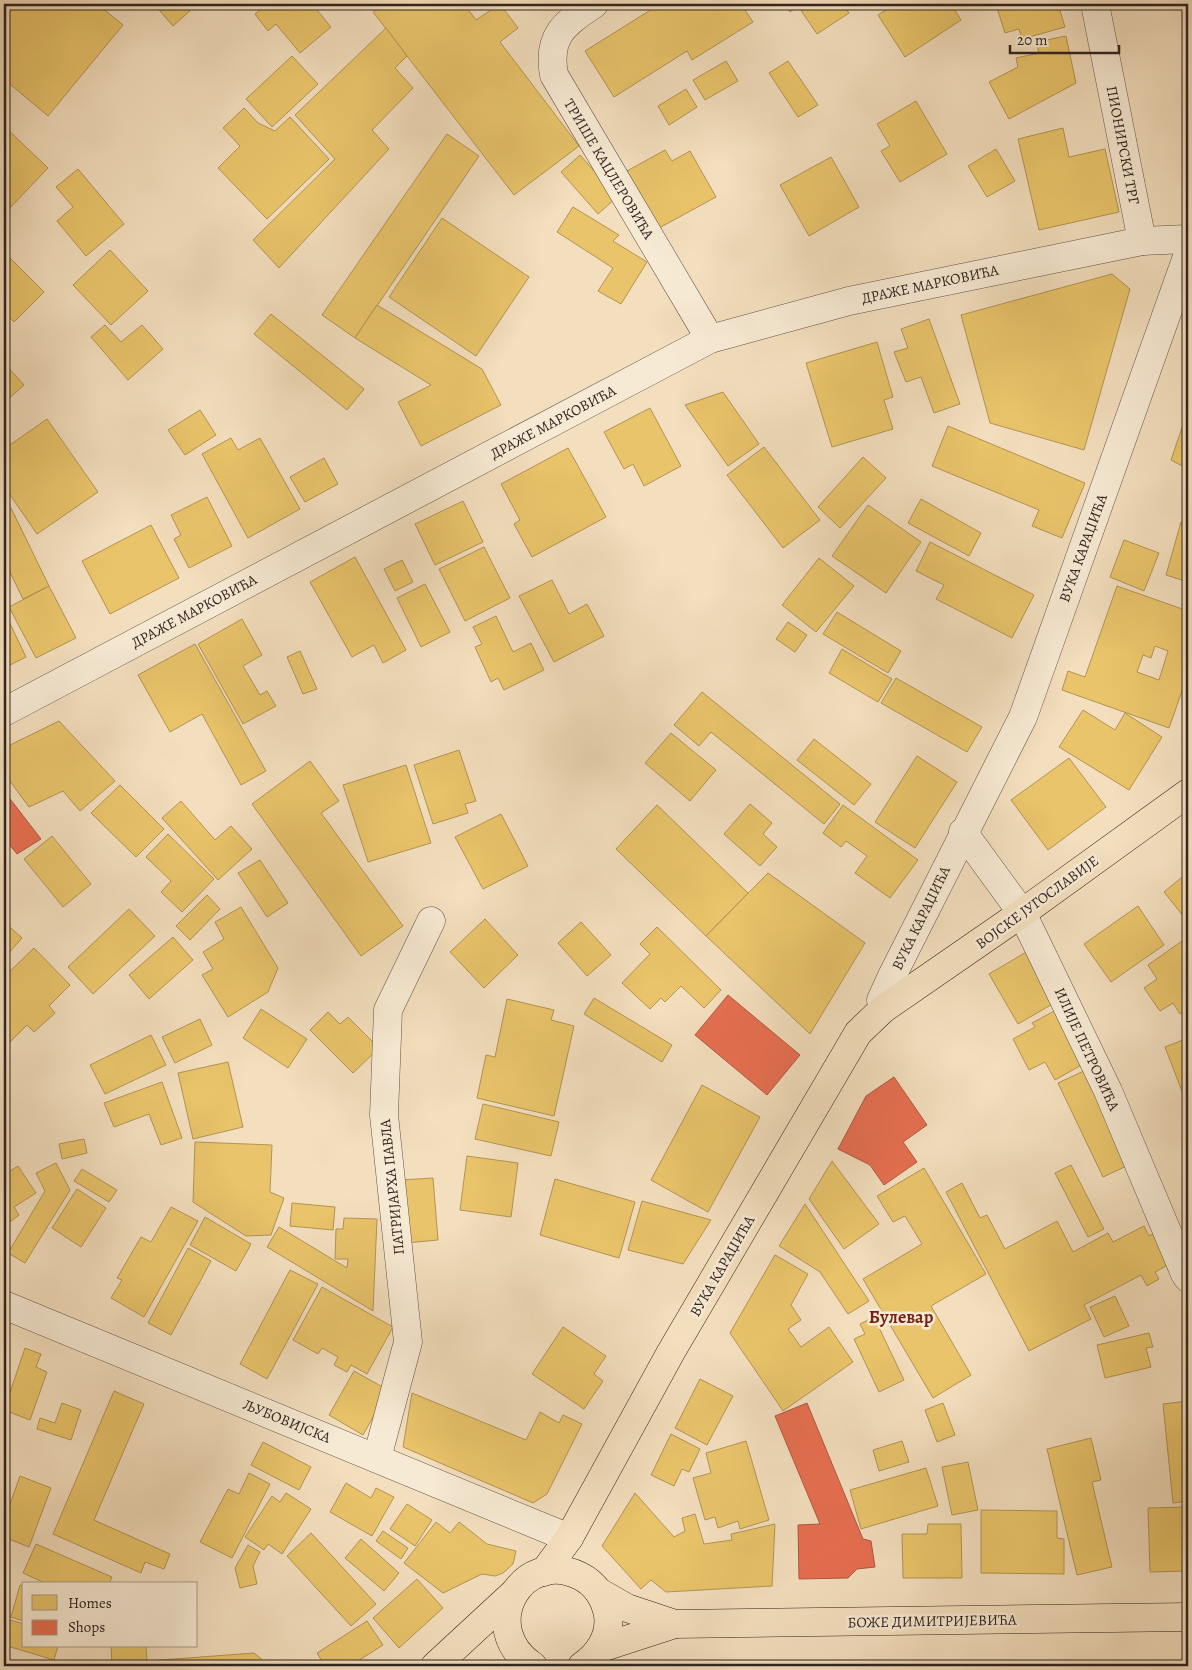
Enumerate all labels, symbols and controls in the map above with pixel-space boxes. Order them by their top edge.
scale bar [1010,22,1118,54]
text: 20 m [1017,30,1048,50]
street label: ПИОНИРСКИ ТРГ [1102,84,1144,207]
street label: ТРИШЕ КАЦЛЕРОВИЋА [559,95,659,243]
street label: ДРАЖЕ МАРКОВИЋА [860,260,1001,308]
street label: ДРАЖЕ МАРКОВИЋА [487,380,620,464]
street label: ВУКА КАРАЏИЋА [1054,491,1112,605]
street label: ДРАЖЕ МАРКОВИЋА [128,569,261,653]
street label: ВОЈСКЕ ЈУГОСЛАВИЈЕ [971,851,1103,953]
street label: ВУКА КАРАЏИЋА [887,862,955,974]
street label: ИЛИЈЕ ПЕТРОВИЋА [1050,984,1124,1114]
street label: ПАТРИЈАРХА ПАВЛА [375,1118,409,1256]
street label: ВУКА КАРАЏИЋА [685,1212,759,1320]
district label: Булевар [869,1305,934,1329]
street label: ЉУБОВИЈСКА [240,1394,334,1448]
legend [22,1582,198,1648]
text: Homes [68,1593,112,1613]
street label: БОЖЕ ДИМИТРИЈЕВИЋА [847,1610,1017,1632]
text: Shops [68,1617,105,1637]

